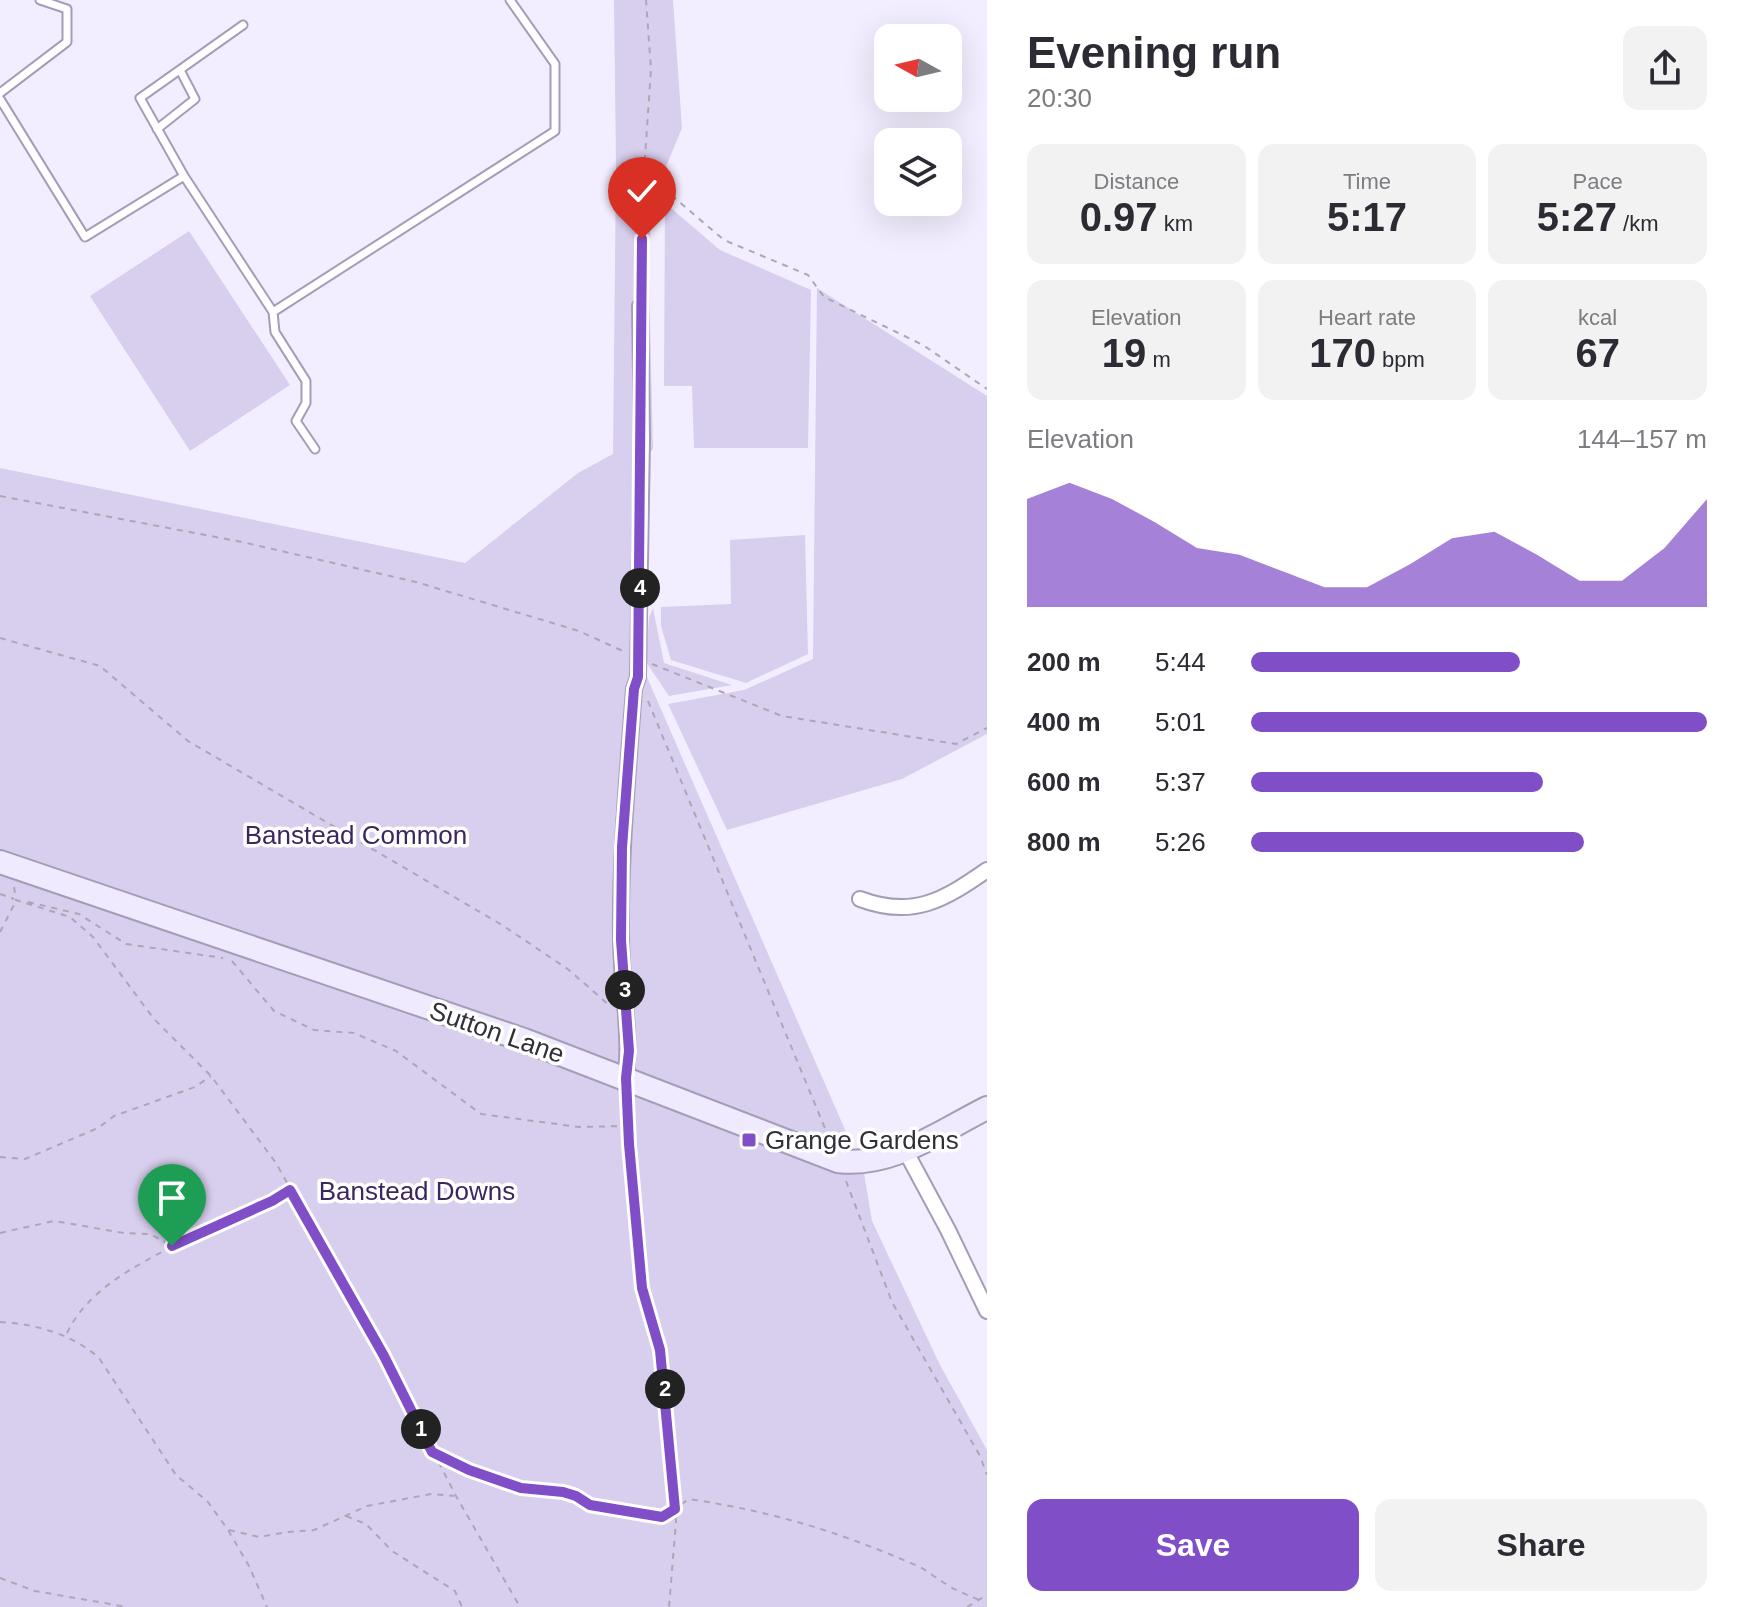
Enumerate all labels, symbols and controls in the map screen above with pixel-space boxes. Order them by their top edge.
north arrow [874,24,962,112]
map controls [874,24,962,216]
button: share [1623,26,1707,110]
text: Evening run [1027,28,1281,77]
text: 20:30 [1027,83,1092,113]
button: layers [874,128,962,216]
pin [608,157,676,239]
icon: check [620,169,664,213]
text: Distance [1094,169,1179,194]
text: Time [1343,169,1391,194]
text: Pace [1573,169,1623,194]
text: 0.97 [1080,195,1158,239]
text: 5:17 [1327,195,1407,239]
text: 5:27 [1537,195,1617,239]
text: km [1158,211,1193,236]
text: /km [1617,211,1658,236]
text: Elevation [1091,305,1182,330]
text: Heart rate [1318,305,1416,330]
text: kcal [1578,305,1617,330]
text: 19 [1102,331,1146,375]
text: 170 [1309,331,1376,375]
text: 67 [1575,331,1620,375]
text: m [1146,347,1171,372]
text: bpm [1376,347,1425,372]
text: Elevation [1027,424,1134,454]
text: 144–157 m [1577,424,1707,454]
pin: 4 [620,568,660,608]
text: 4 [634,575,646,600]
text: 200 m [1027,647,1101,677]
text: 5:44 [1155,647,1206,677]
text: 400 m [1027,707,1101,737]
text: 5:01 [1155,707,1206,737]
text: 600 m [1027,767,1101,797]
text: 5:37 [1155,767,1206,797]
park label: Banstead Common [245,820,467,850]
text: 800 m [1027,827,1101,857]
text: 5:26 [1155,827,1206,857]
pin: 3 [605,970,645,1010]
text: 3 [619,977,631,1002]
street label: Sutton Lane [426,995,568,1069]
place label: Grange Gardens [765,1125,959,1155]
marker: Grange Gardens [740,1131,758,1149]
pin [138,1164,206,1246]
icon: arrive [150,1176,194,1220]
park label: Banstead Downs [319,1176,515,1206]
pin: 2 [645,1369,685,1409]
text: 2 [659,1376,671,1401]
pin: 1 [401,1409,441,1449]
text: 1 [415,1416,427,1441]
button: Save [1027,1499,1359,1591]
button: Share [1375,1499,1707,1591]

